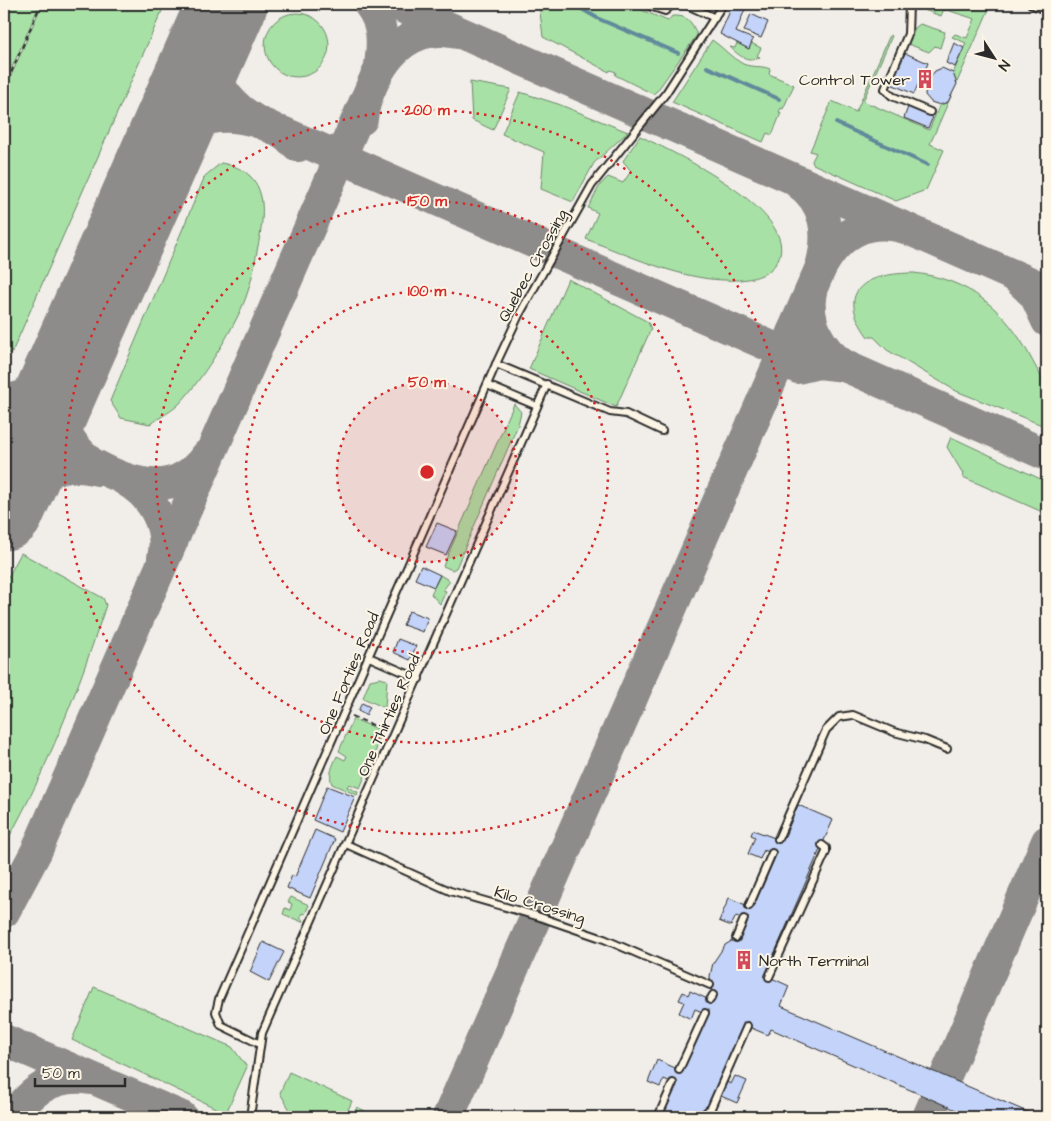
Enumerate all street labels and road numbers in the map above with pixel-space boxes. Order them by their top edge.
street label: Quebec Crossing [493,205,574,327]
street label: One Forties Road [313,609,385,738]
street label: One Thirties Road [352,651,426,780]
street label: Kilo Crossing [491,881,588,930]

